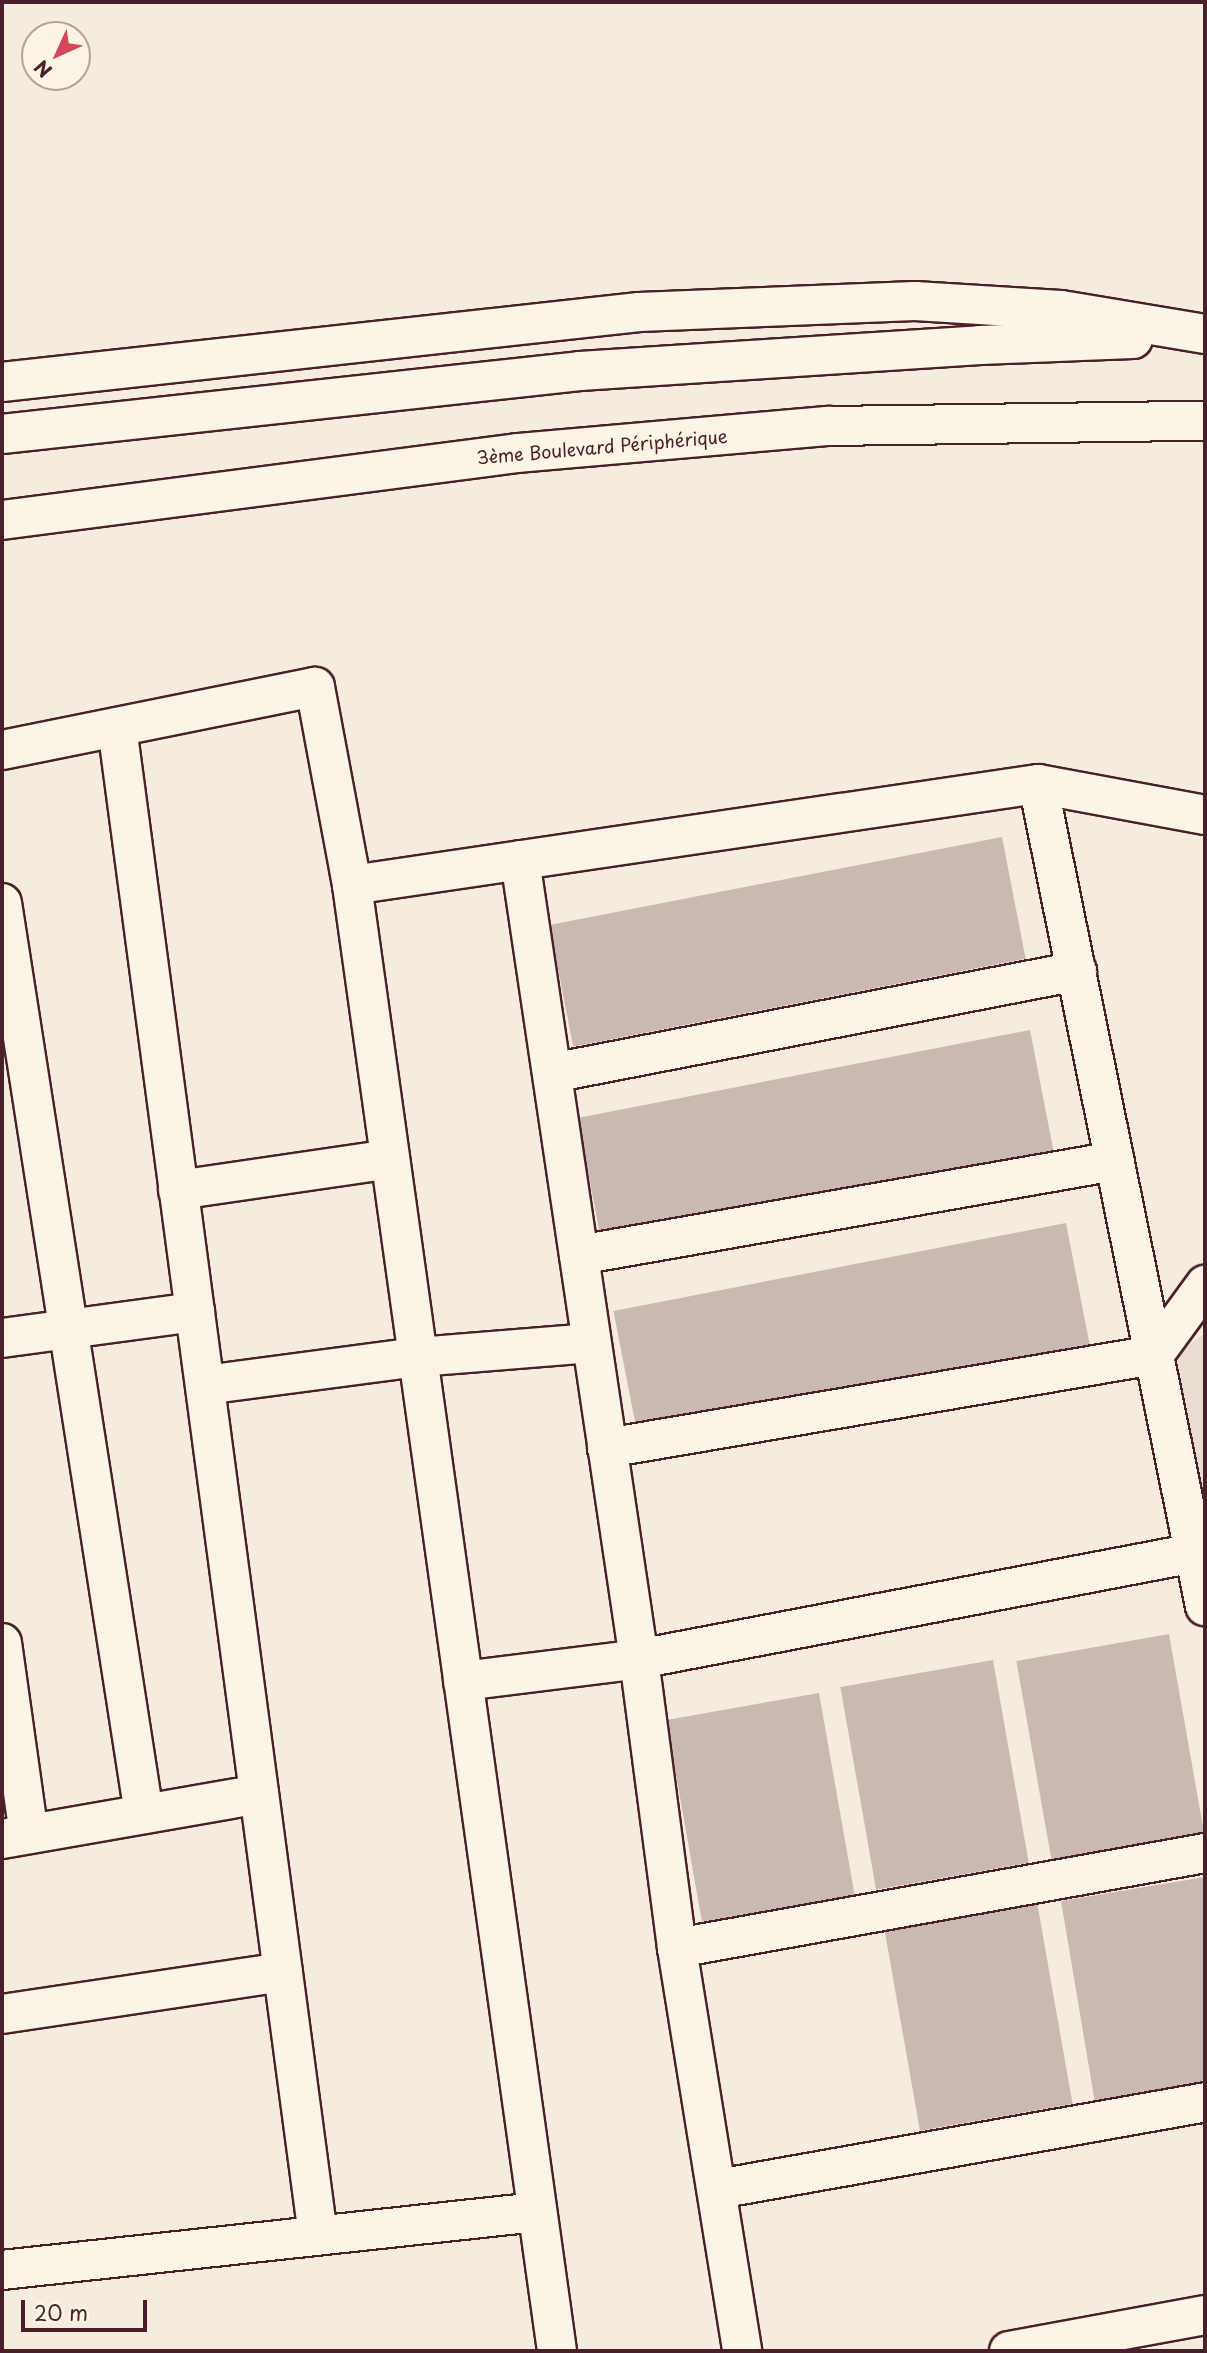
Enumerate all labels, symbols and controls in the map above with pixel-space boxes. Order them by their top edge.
north arrow [21,21,91,91]
text: N [27,54,58,85]
street label: 3ème Boulevard Périphérique [475,425,729,469]
scale bar [24,2286,150,2330]
text: 20 m [34,2296,88,2328]

